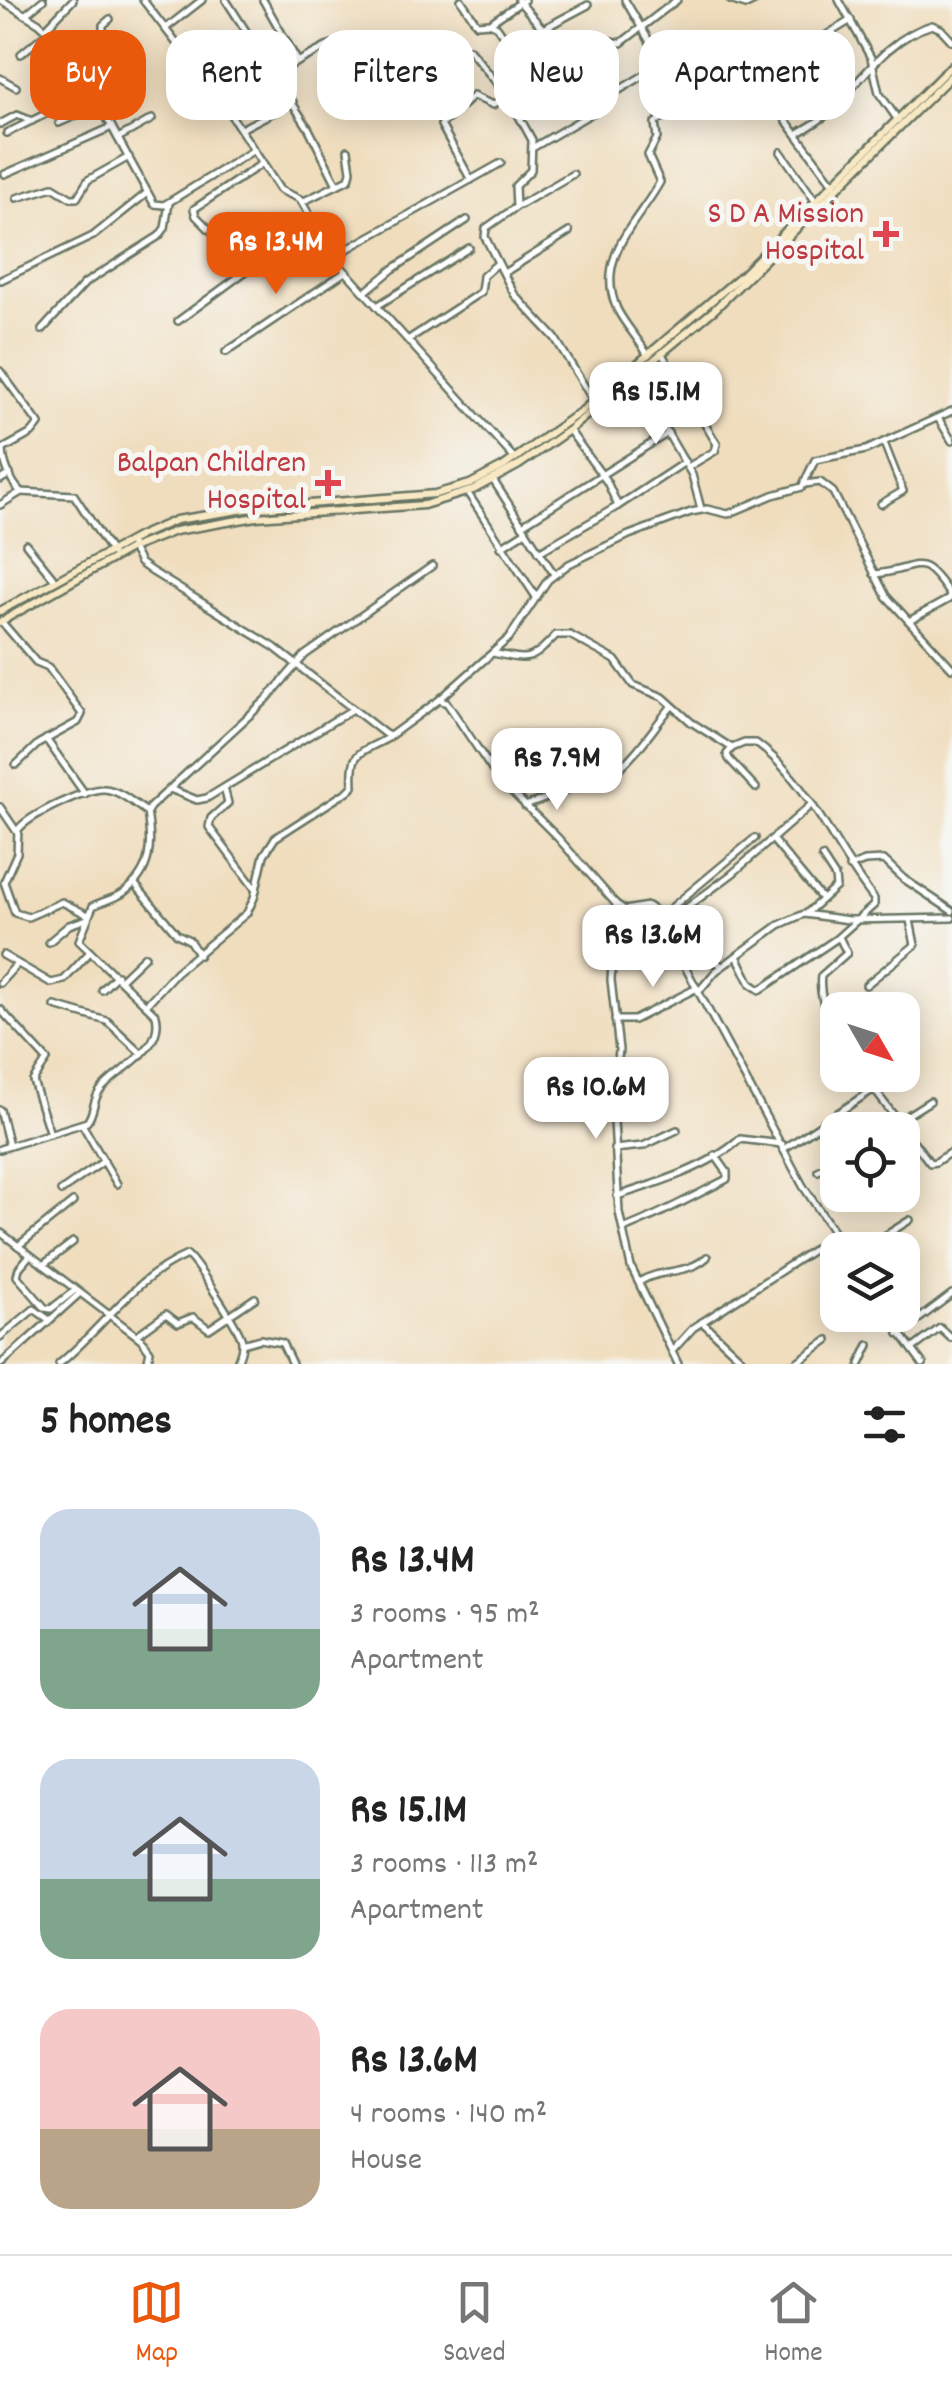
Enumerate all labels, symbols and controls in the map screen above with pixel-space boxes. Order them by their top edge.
chip: Buy [30,30,146,120]
chip: Rent [166,30,297,120]
chip: Filters [317,30,474,120]
chip: New [494,30,619,120]
chip: Apartment [639,30,855,120]
place label: S D A Mission Hospital [707,193,864,276]
pin: Rs 13.4M [173,212,379,297]
text: Rs 13.4M [229,221,323,267]
marker: S D A Mission Hospital [873,221,899,247]
pin: Rs 15.1M [553,362,759,447]
text: Rs 15.1M [611,371,701,417]
place label: Balpan Children Hospital [117,442,306,525]
marker: Balpan Children Hospital [315,470,341,496]
pin: Rs 7.9M [465,728,649,813]
text: Rs 7.9M [513,737,601,783]
pin: Rs 13.6M [550,905,756,990]
text: Rs 13.6M [604,914,702,960]
north arrow [820,992,920,1092]
map controls [820,992,920,1332]
pin: Rs 10.6M [493,1057,699,1142]
text: Rs 10.6M [546,1066,646,1112]
button: locate [820,1112,920,1212]
button: layers [820,1232,920,1332]
text: 5 homes [40,1394,172,1454]
icon: filters [857,1397,912,1452]
text: Rs 13.4M [350,1533,475,1593]
icon: home [120,1549,240,1669]
text: 3 rooms · 95 m² [350,1593,540,1639]
text: Apartment [350,1639,484,1685]
text: Rs 15.1M [350,1783,467,1843]
icon: home [120,1799,240,1919]
text: 3 rooms · 113 m² [350,1843,539,1889]
text: Apartment [350,1889,484,1935]
text: Rs 13.6M [350,2033,478,2093]
icon: home [120,2049,240,2169]
text: 4 rooms · 140 m² [350,2093,547,2139]
text: House [350,2139,422,2185]
tab: Map [129,2275,184,2375]
tab: Saved [443,2275,506,2375]
tab: Home [764,2275,823,2375]

